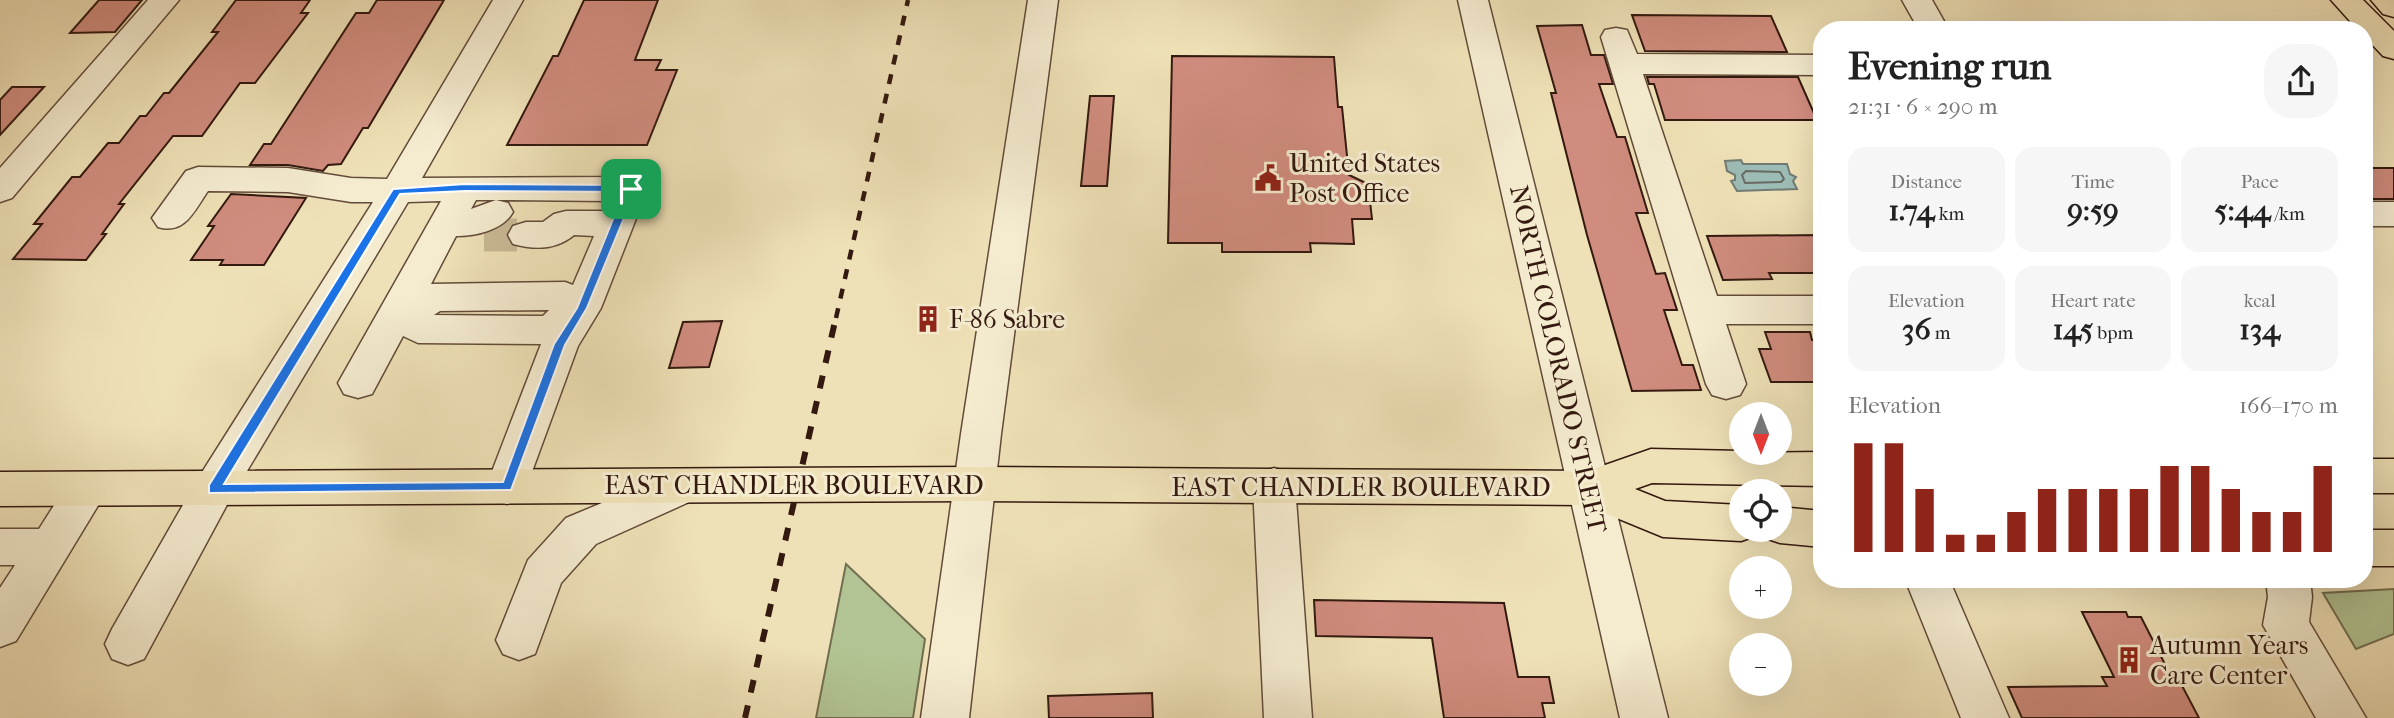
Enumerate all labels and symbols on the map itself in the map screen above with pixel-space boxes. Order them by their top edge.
place label: United States Post Office [1289,148,1440,209]
pin [601,159,661,219]
public building icon: United States Post Office [1253,163,1283,193]
street label: NORTH COLORADO STREET [1503,182,1613,536]
building icon: F-86 Sabre [913,304,943,334]
place label: F-86 Sabre [949,304,1065,335]
north arrow [1729,402,1792,466]
street label: EAST CHANDLER BOULEVARD [604,470,984,501]
street label: EAST CHANDLER BOULEVARD [1171,472,1551,503]
place label: Autumn Years Care Center [2149,630,2308,691]
building icon: Autumn Years Care Center [2114,645,2144,675]

